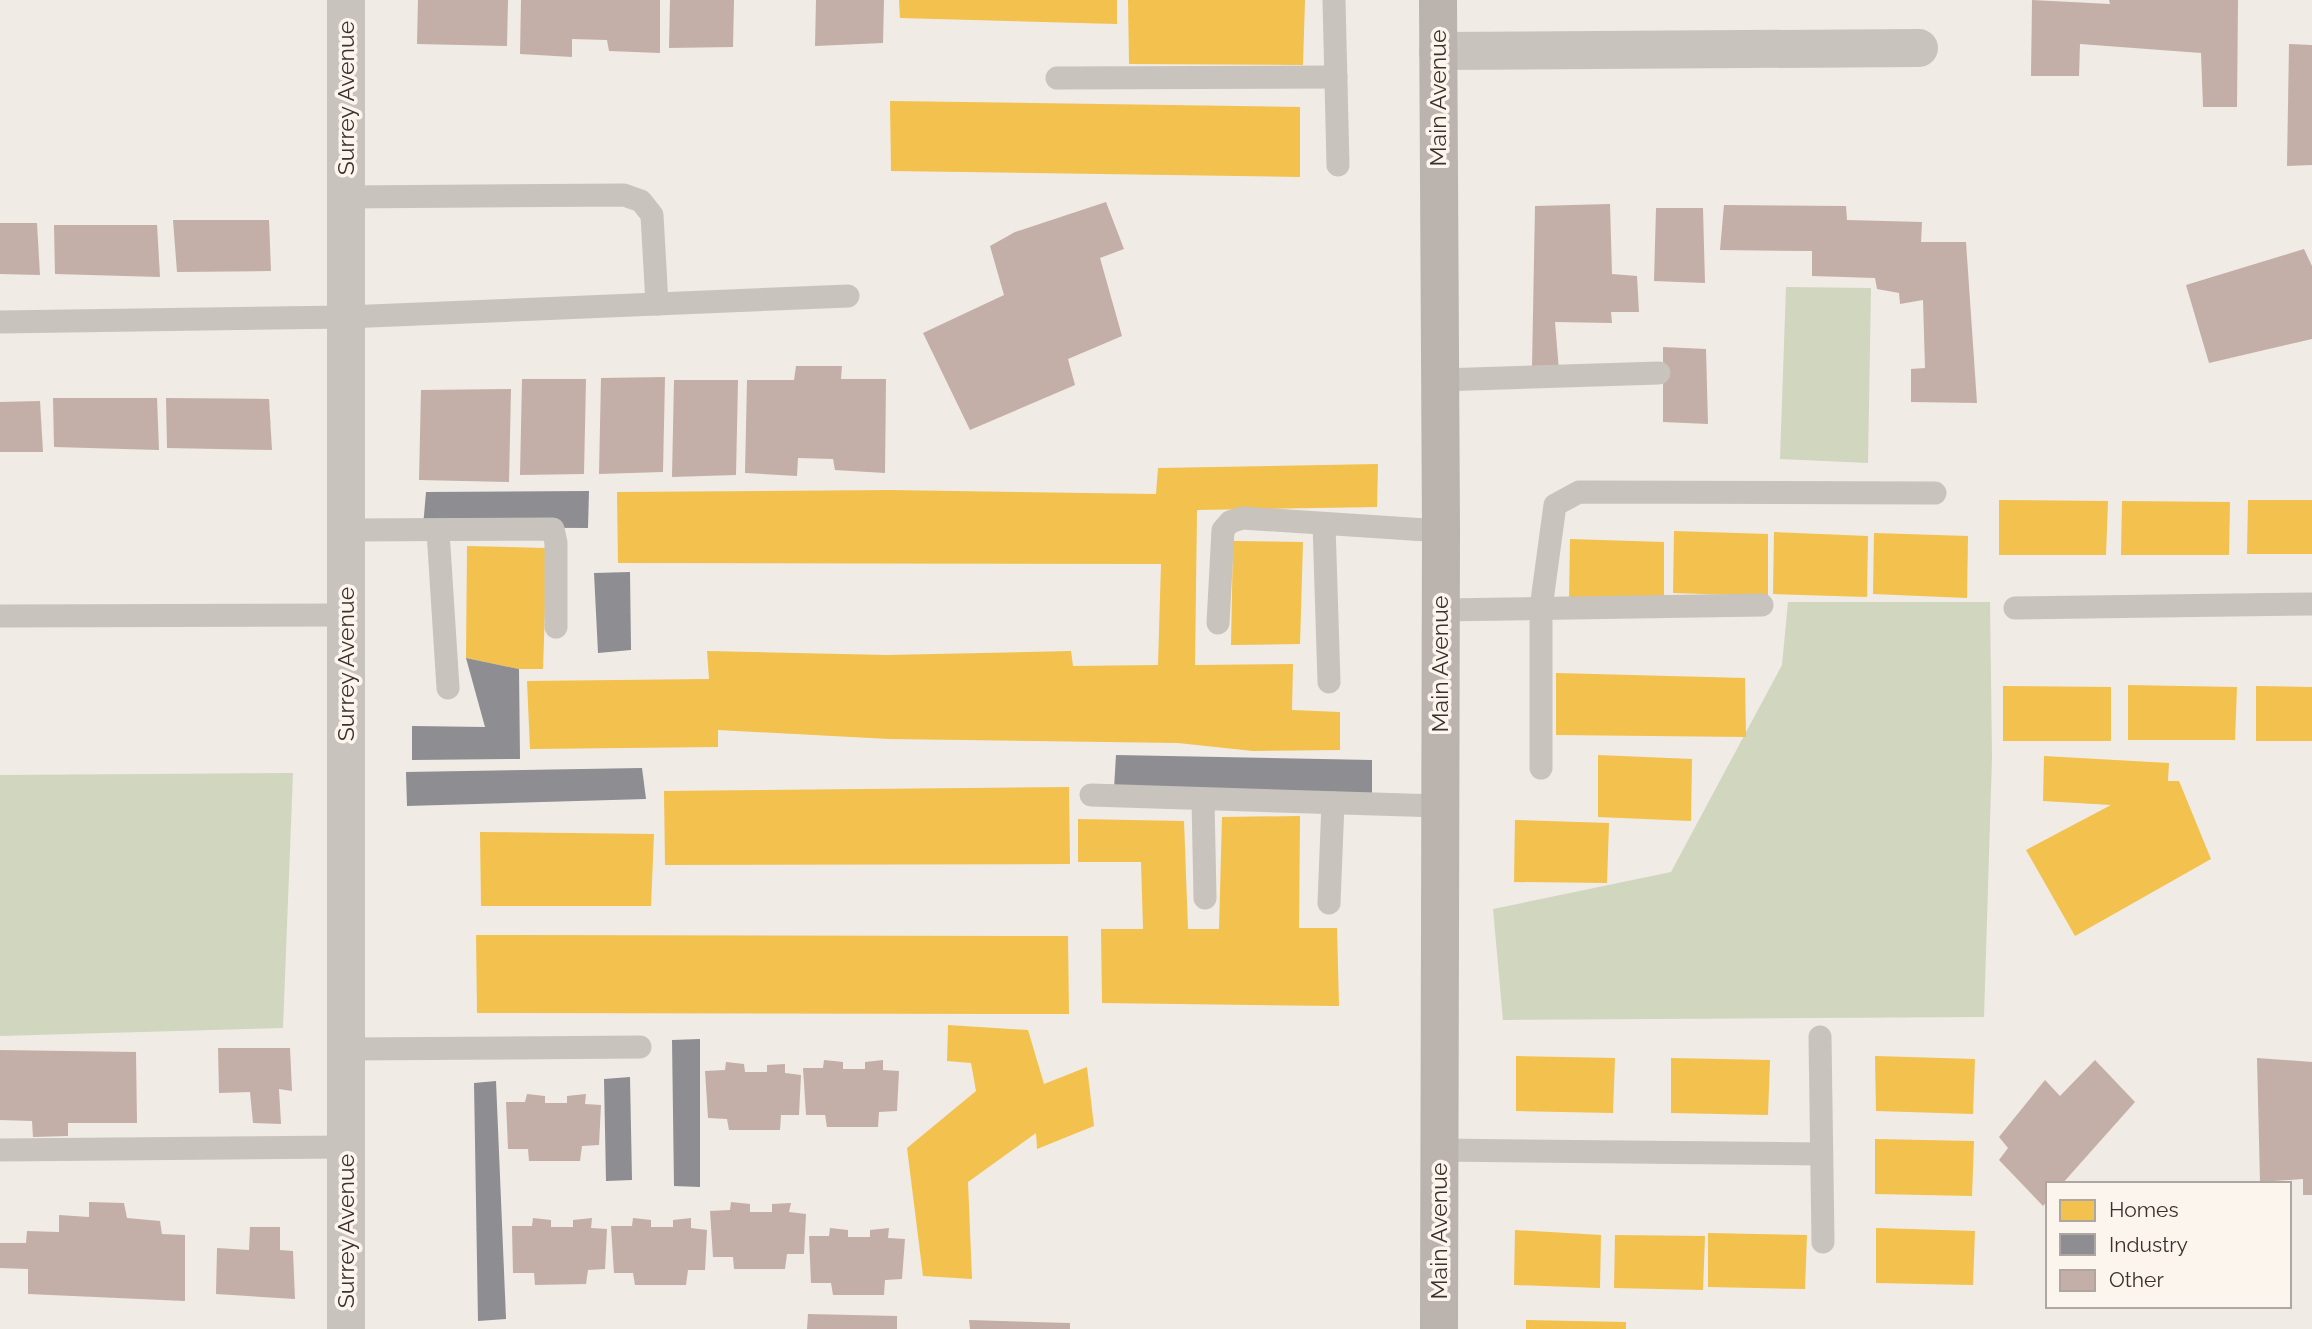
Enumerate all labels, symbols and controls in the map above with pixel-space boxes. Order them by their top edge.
street label: Surrey Avenue [332,21,359,175]
street label: Main Avenue [1424,30,1451,166]
street label: Surrey Avenue [332,587,359,741]
street label: Main Avenue [1426,596,1453,732]
street label: Surrey Avenue [332,1154,359,1308]
street label: Main Avenue [1425,1163,1452,1299]
legend [2046,1182,2291,1308]
text: Homes [2109,1197,2179,1222]
text: Industry [2109,1232,2188,1257]
text: Other [2109,1267,2164,1292]

